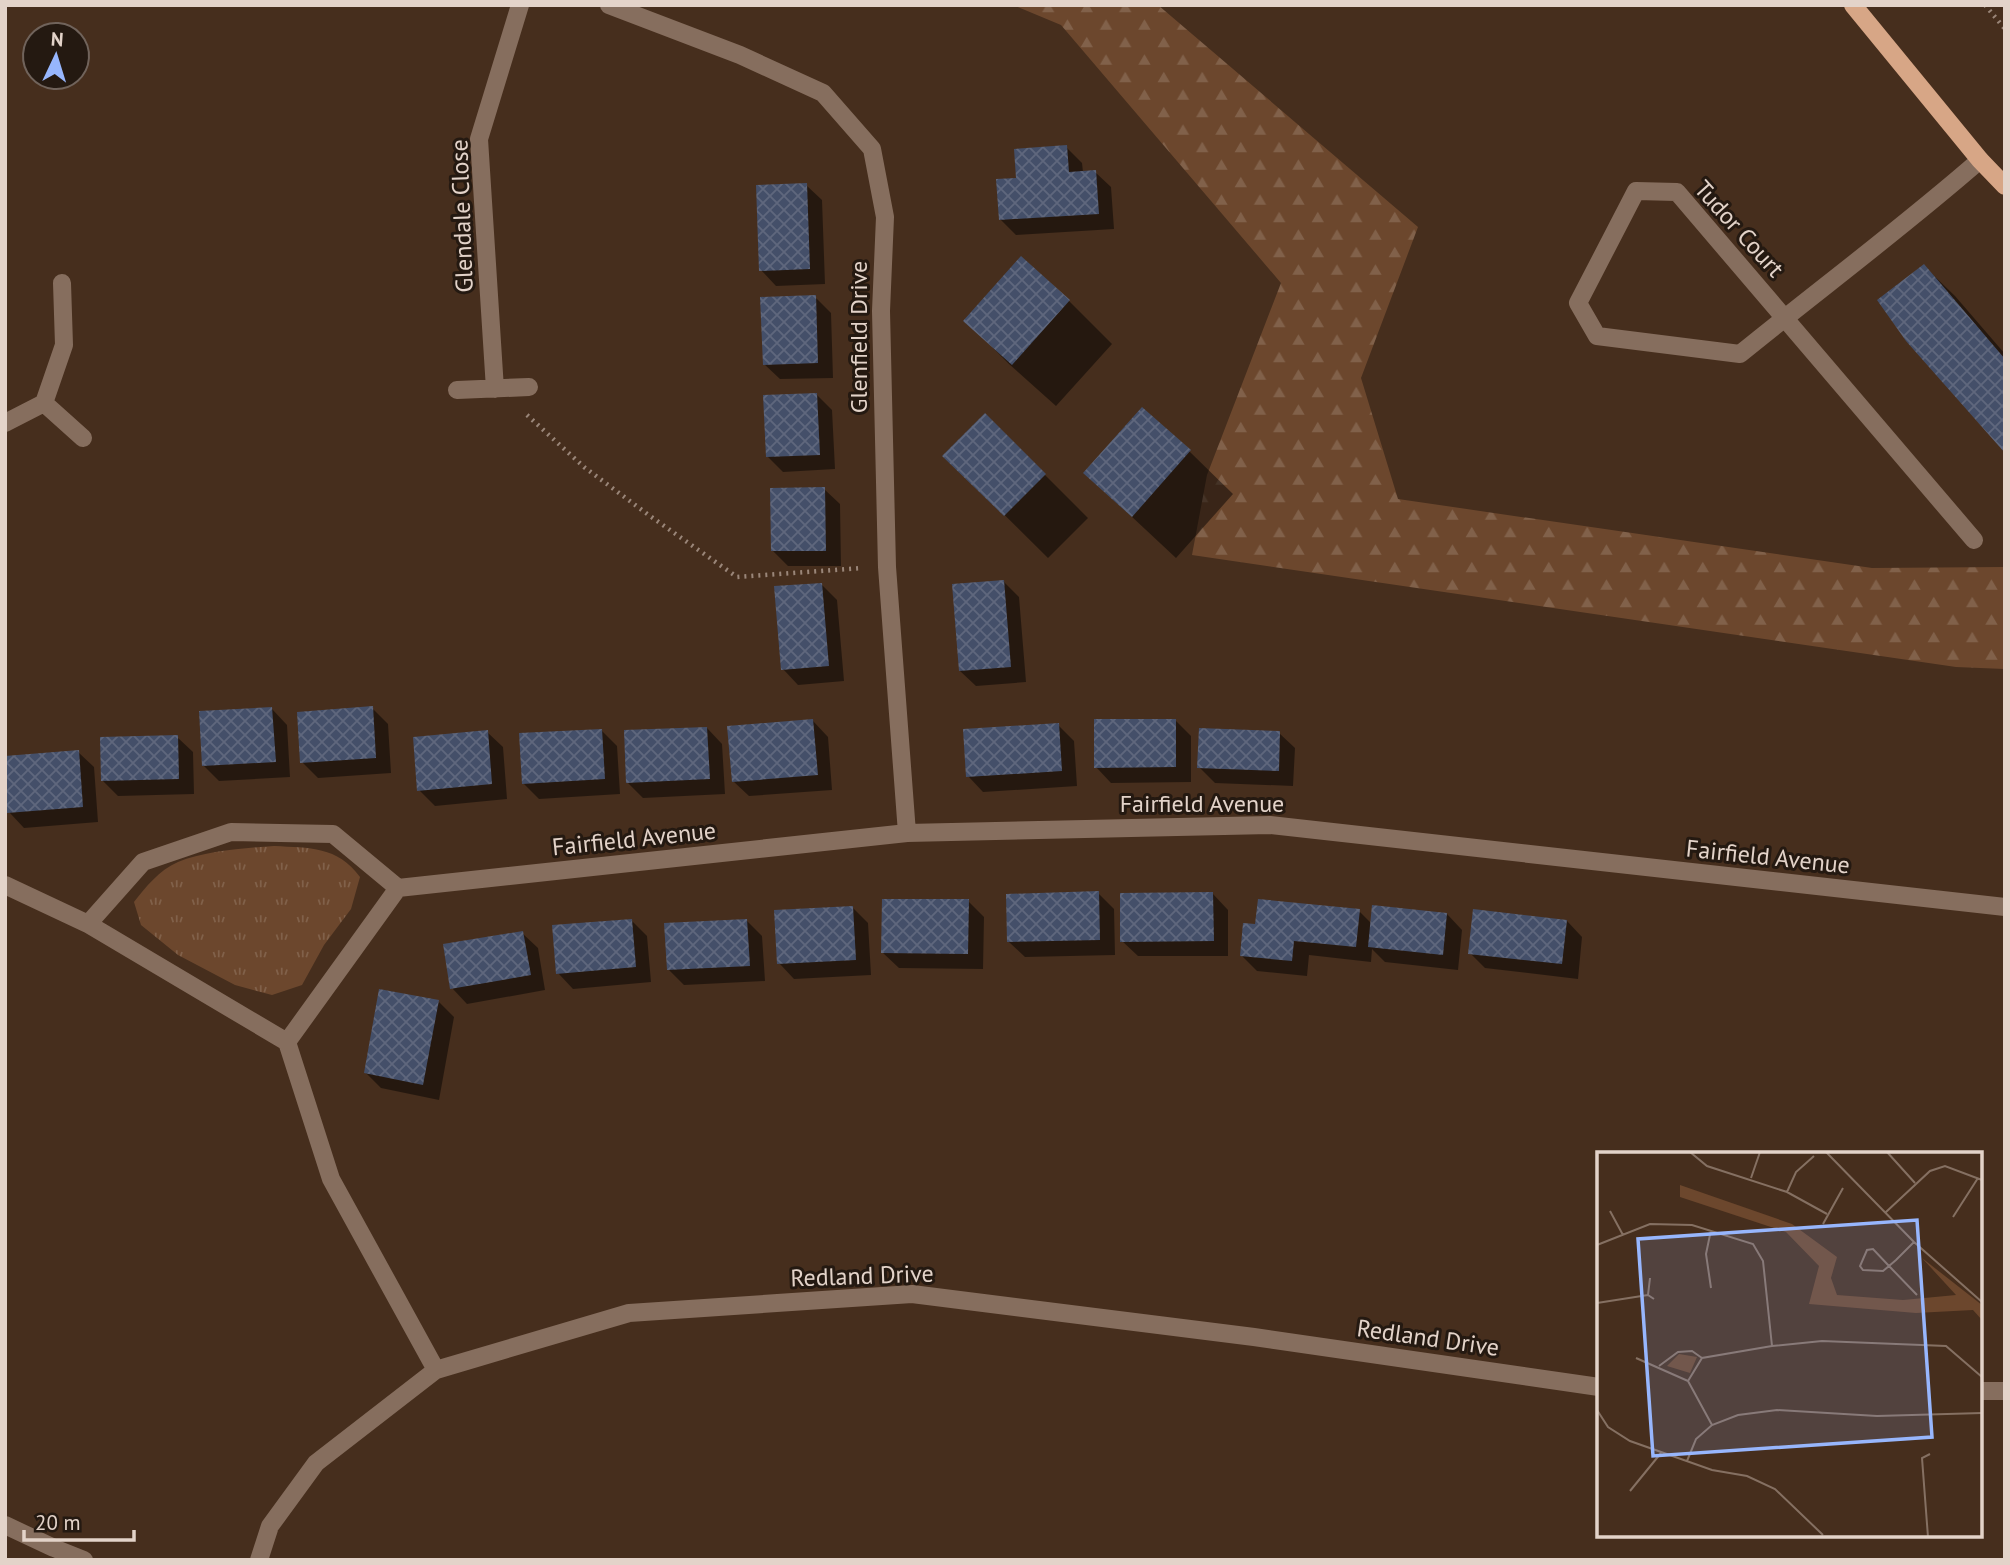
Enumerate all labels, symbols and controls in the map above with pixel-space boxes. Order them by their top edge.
north arrow [21,21,91,91]
text: N [50,27,64,51]
street label: Glendale Close [443,139,480,293]
street label: Tudor Court [1688,174,1791,284]
street label: Glenfield Drive [843,261,874,413]
street label: Fairfield Avenue [1120,788,1284,819]
street label: Fairfield Avenue [550,814,717,863]
street label: Fairfield Avenue [1685,832,1852,881]
inset map [1597,1152,1982,1537]
street label: Redland Drive [790,1258,934,1293]
street label: Redland Drive [1355,1312,1501,1363]
scale bar [24,1498,135,1542]
text: 20 m [35,1509,81,1536]

